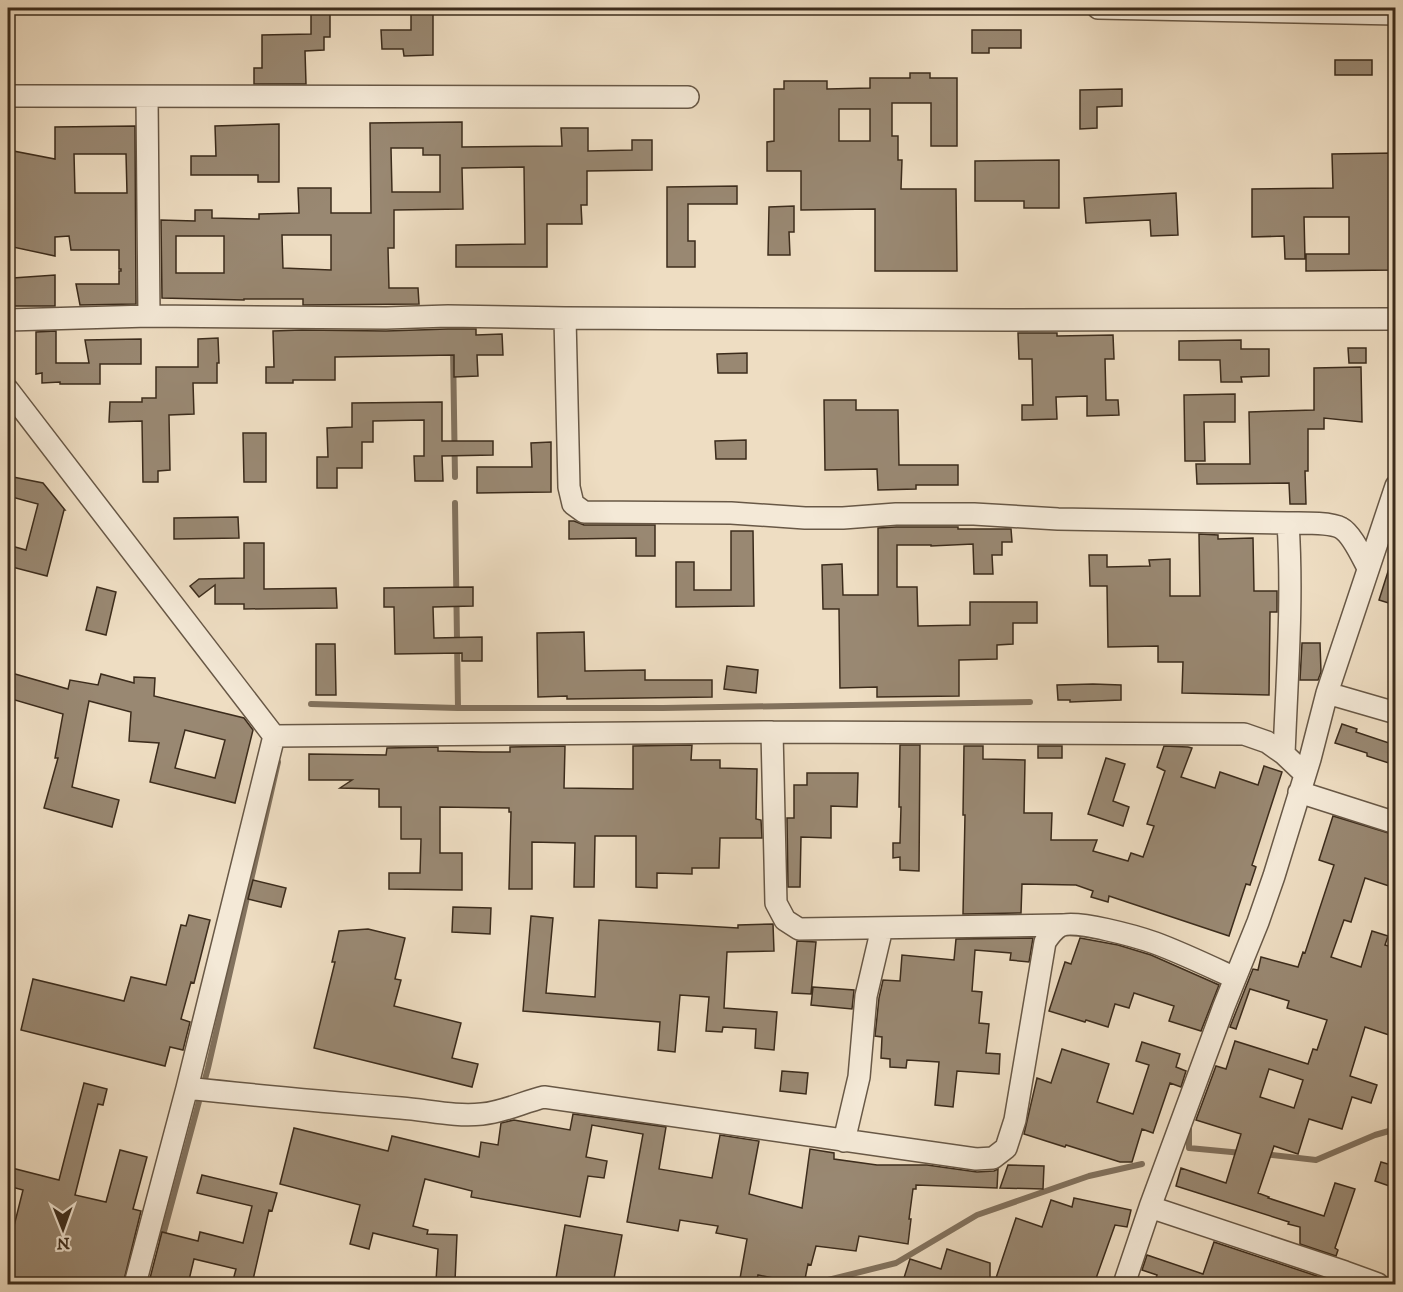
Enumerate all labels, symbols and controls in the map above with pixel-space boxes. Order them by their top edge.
north arrow [33,1199,93,1259]
text: N [57,1233,70,1253]

